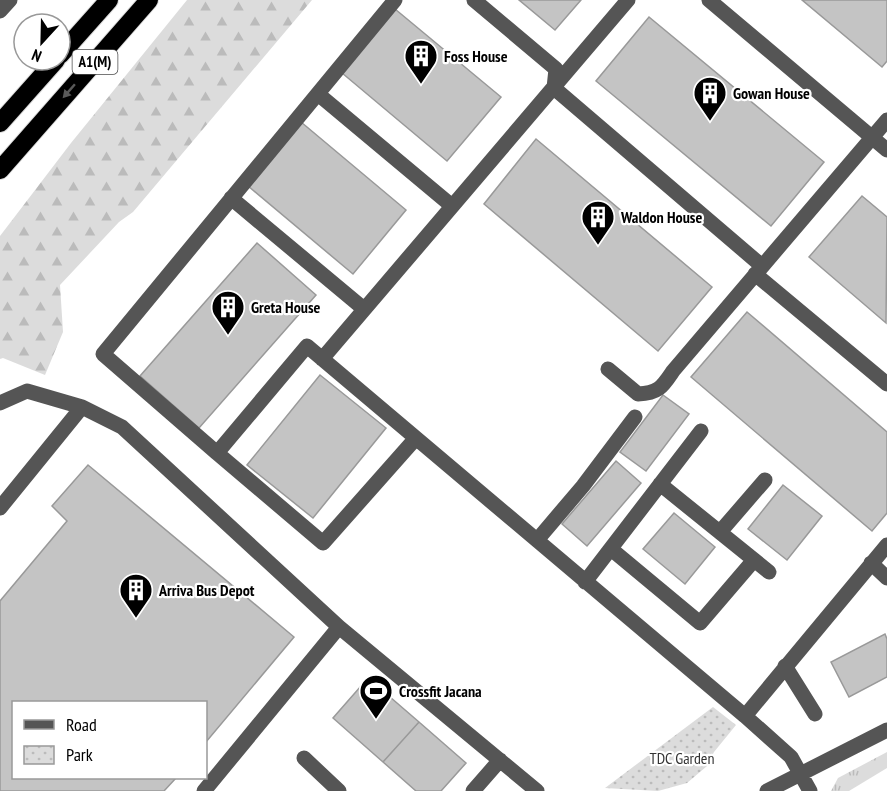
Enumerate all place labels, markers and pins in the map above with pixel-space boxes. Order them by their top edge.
building icon: Foss House [403,38,439,85]
place label: Foss House [444,46,508,66]
building icon: Gowan House [692,75,728,122]
place label: Gowan House [733,83,810,103]
building icon: Waldon House [580,199,616,246]
place label: Waldon House [620,207,702,227]
building icon: Greta House [210,289,246,336]
place label: Greta House [251,297,320,317]
building icon: Arriva Bus Depot [118,572,154,619]
place label: Arriva Bus Depot [158,580,255,600]
sports icon: Crossfit Jacana [358,673,394,720]
place label: Crossfit Jacana [399,681,482,701]

